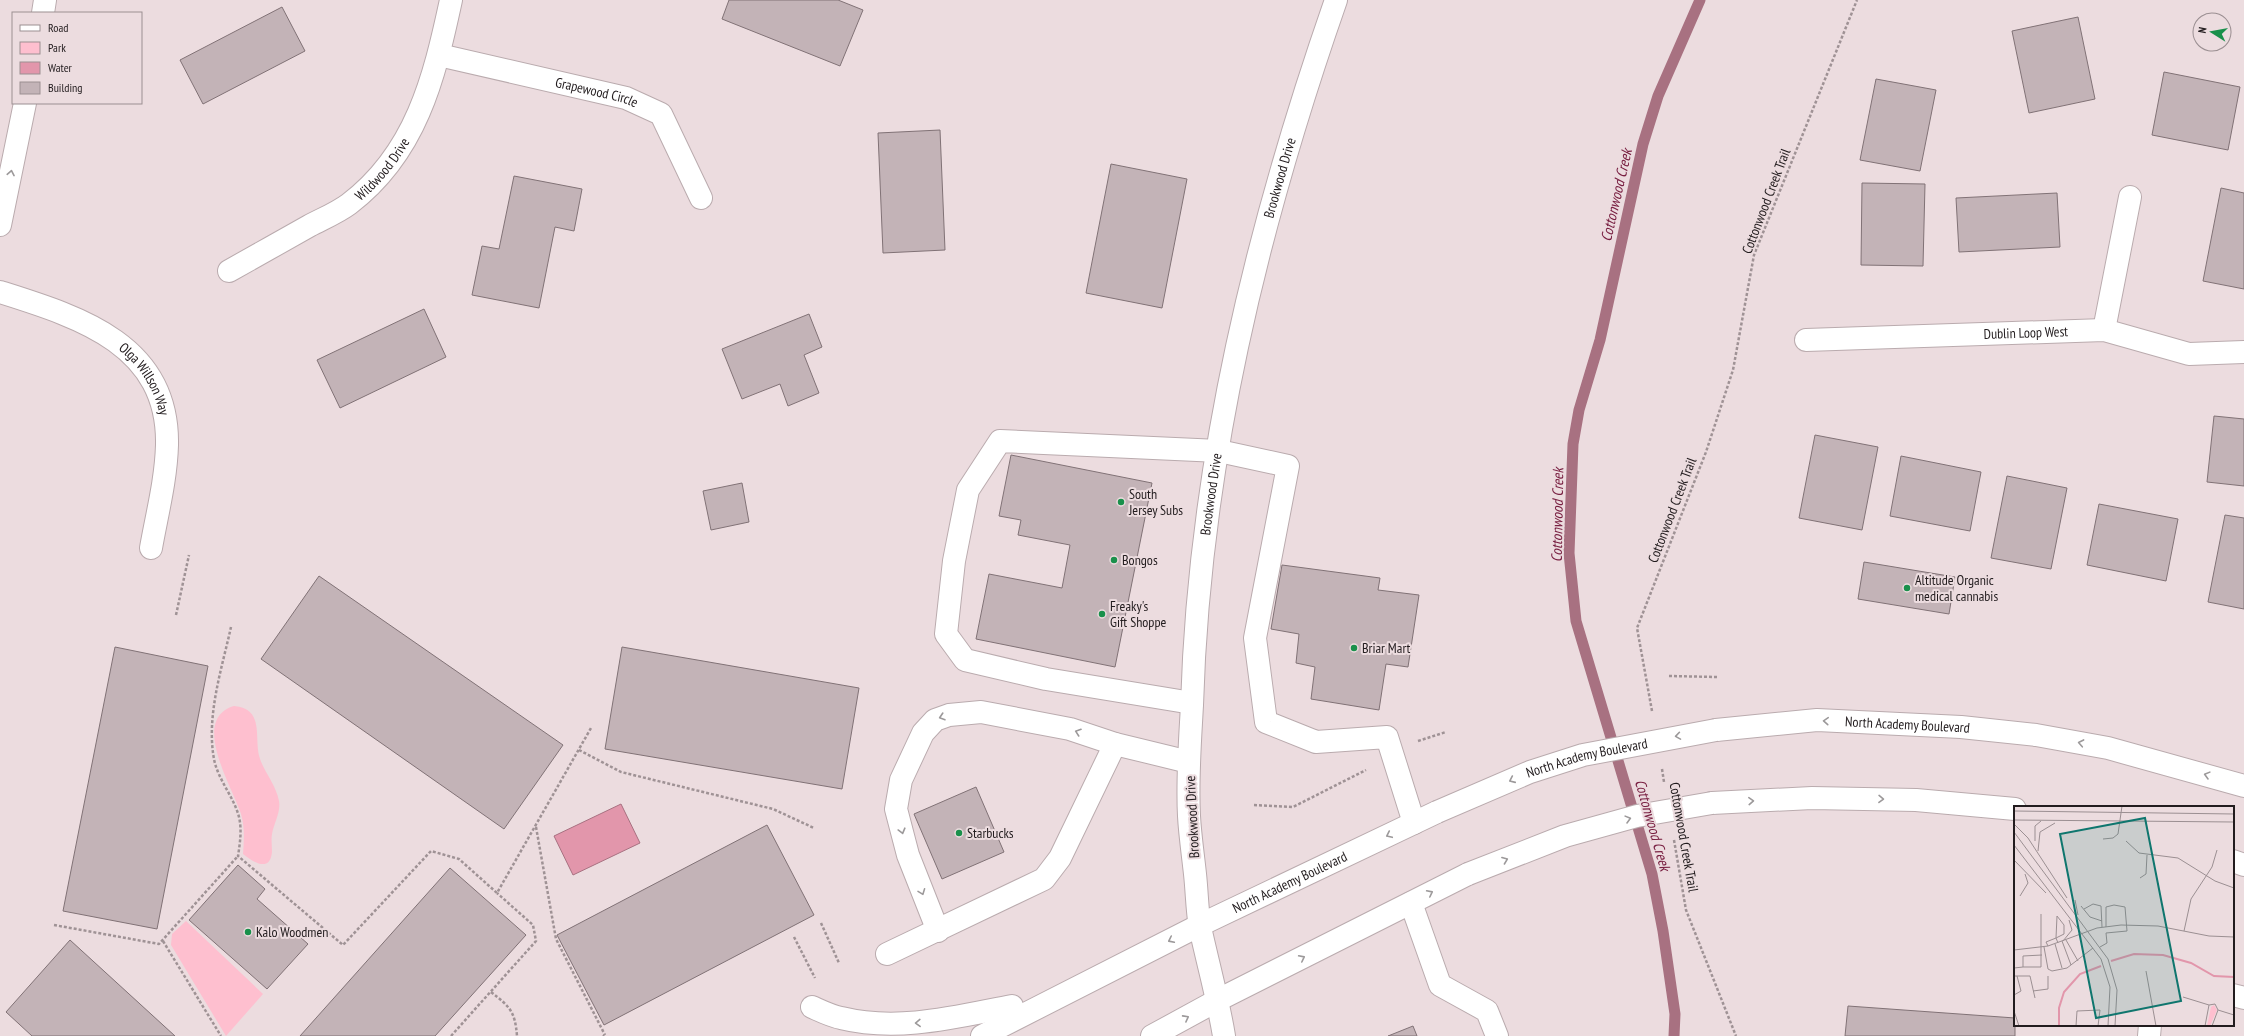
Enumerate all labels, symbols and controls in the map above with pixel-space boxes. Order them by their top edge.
legend [12,12,142,104]
north arrow [2192,12,2232,52]
text: Road [48,20,68,35]
text: N [2195,26,2210,34]
text: Park [48,40,66,55]
text: Water [48,60,73,75]
street label: Grapewood Circle [554,73,641,111]
text: Building [48,80,83,95]
street label: Wildwood Drive [351,134,413,204]
street label: Brookwood Drive [1260,135,1300,220]
water label: Cottonwood Creek [1596,145,1636,243]
street label: Cottonwood Creek Trail [1738,145,1795,256]
one-way arrow [6,170,15,176]
street label: Dublin Loop West [1983,322,2069,343]
street label: Olga Willson Way [115,338,174,418]
street label: Brookwood Drive [1196,452,1226,536]
street label: Cottonwood Creek Trail [1644,454,1701,565]
water label: Cottonwood Creek [1547,465,1567,562]
place label: South Jersey Subs [1128,485,1183,519]
marker: South Jersey Subs [1116,497,1126,507]
place label: Bongos [1122,551,1158,569]
marker: Bongos [1109,555,1119,565]
place label: Altitude Organic medical cannabis [1915,571,1998,605]
marker: Altitude Organic medical cannabis [1902,583,1912,593]
place label: Freaky's Gift Shoppe [1110,597,1167,631]
marker: Freaky's Gift Shoppe [1097,609,1107,619]
place label: Briar Mart [1362,639,1411,657]
marker: Briar Mart [1349,643,1359,653]
one-way arrow [939,712,946,721]
street label: North Academy Boulevard [1845,712,1971,737]
one-way arrow [1823,716,1829,725]
one-way arrow [1075,728,1082,736]
one-way arrow [1675,731,1681,740]
street label: North Academy Boulevard [1524,734,1649,782]
one-way arrow [2077,740,2084,748]
one-way arrow [2203,771,2210,780]
street label: Brookwood Drive [1181,775,1203,859]
one-way arrow [1508,775,1516,783]
water label: Cottonwood Creek [1631,777,1676,875]
street label: Cottonwood Creek Trail [1665,781,1703,894]
one-way arrow [1878,795,1884,803]
one-way arrow [1748,797,1754,806]
inset map [2014,806,2234,1026]
one-way arrow [1624,815,1631,824]
place label: Starbucks [967,824,1014,842]
one-way arrow [897,827,906,834]
marker: Starbucks [954,828,964,838]
one-way arrow [1386,830,1393,838]
street label: North Academy Boulevard [1229,847,1350,917]
one-way arrow [1501,856,1508,864]
one-way arrow [918,888,926,895]
one-way arrow [1426,890,1434,898]
place label: Kalo Woodmen [256,923,328,941]
marker: Kalo Woodmen [243,927,253,937]
one-way arrow [1167,935,1175,942]
one-way arrow [1297,955,1305,963]
one-way arrow [1182,1015,1189,1022]
one-way arrow [915,1019,921,1027]

